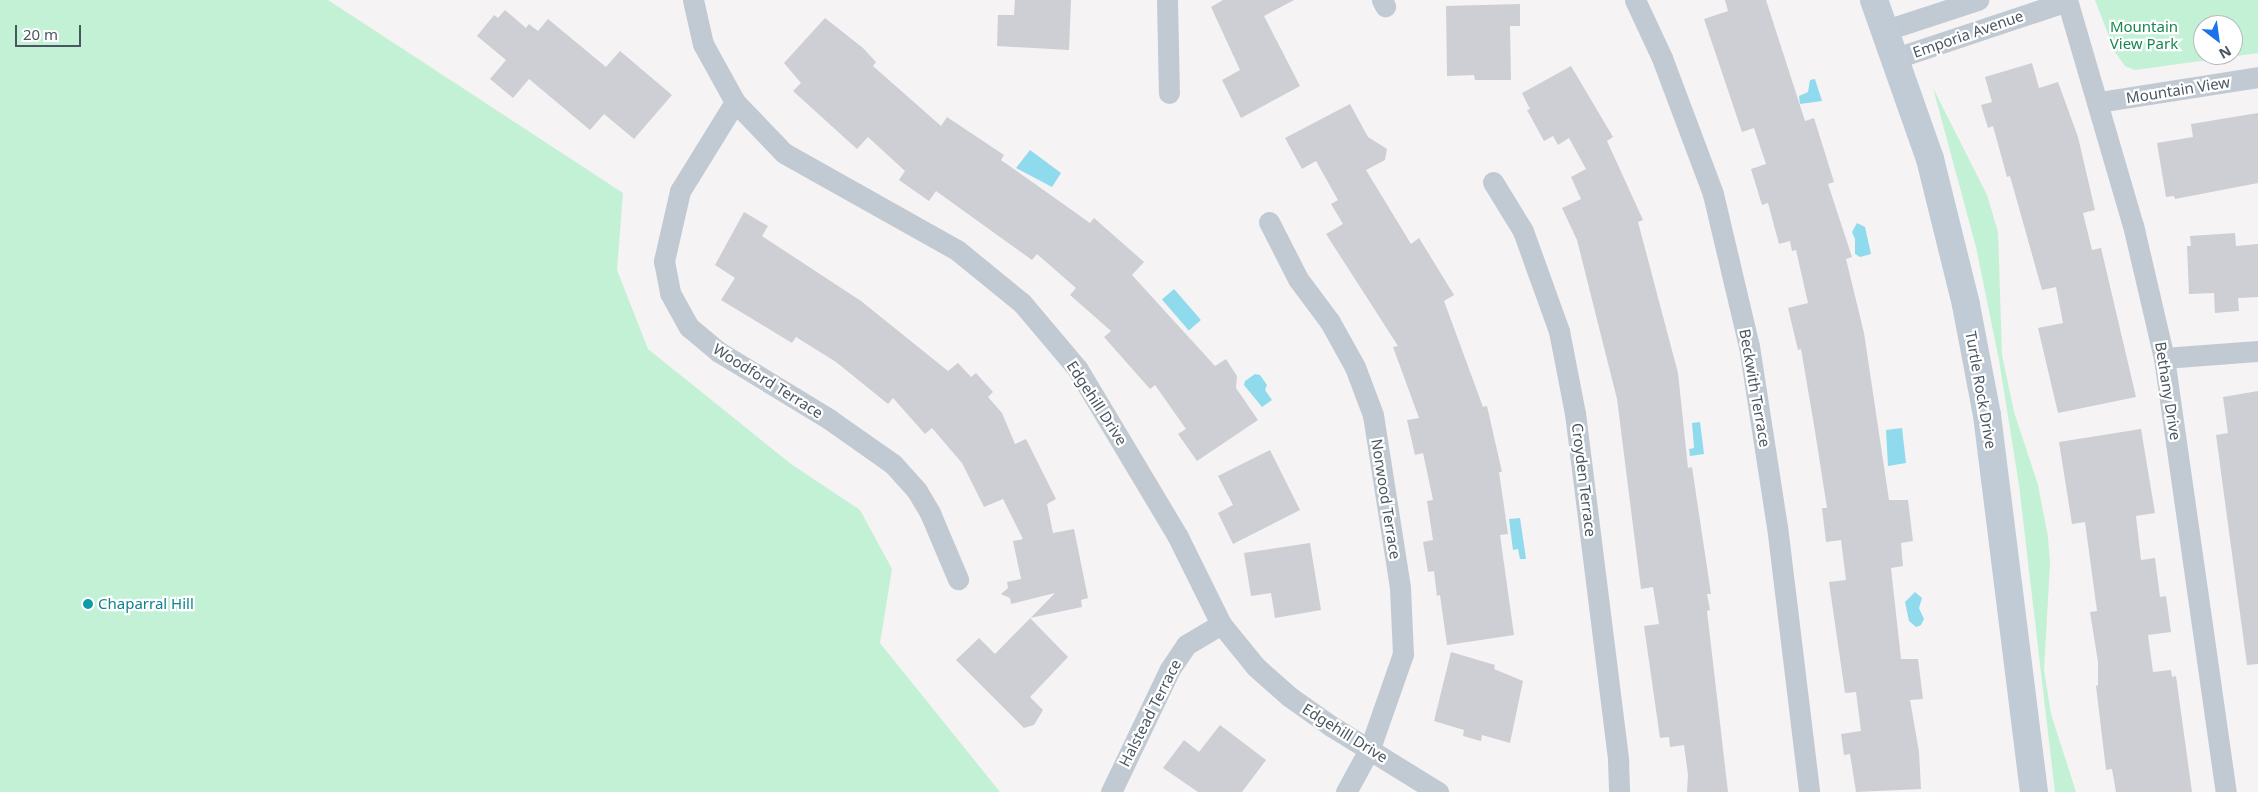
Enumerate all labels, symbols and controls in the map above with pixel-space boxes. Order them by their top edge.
street label: Emporia Avenue [1910,7,2026,61]
scale bar [18,15,84,47]
north arrow [2193,15,2243,65]
park label: Mountain View Park [2110,17,2178,52]
text: 20 m [23,24,58,44]
text: N [2216,41,2235,64]
street label: Mountain View [2125,73,2231,107]
street label: Beckwith Terrace [1736,328,1774,448]
street label: Turtle Rock Drive [1962,330,2000,450]
street label: Woodford Terrace [710,340,826,422]
street label: Bethany Drive [2151,341,2185,441]
street label: Edgehill Drive [1063,357,1131,449]
street label: Croyden Terrace [1568,422,1600,538]
street label: Norwood Terrace [1368,438,1404,560]
place label: Chaparral Hill [98,595,194,613]
marker: Chaparral Hill [82,598,94,610]
street label: Halstead Terrace [1115,656,1185,770]
street label: Edgehill Drive [1299,700,1391,766]

